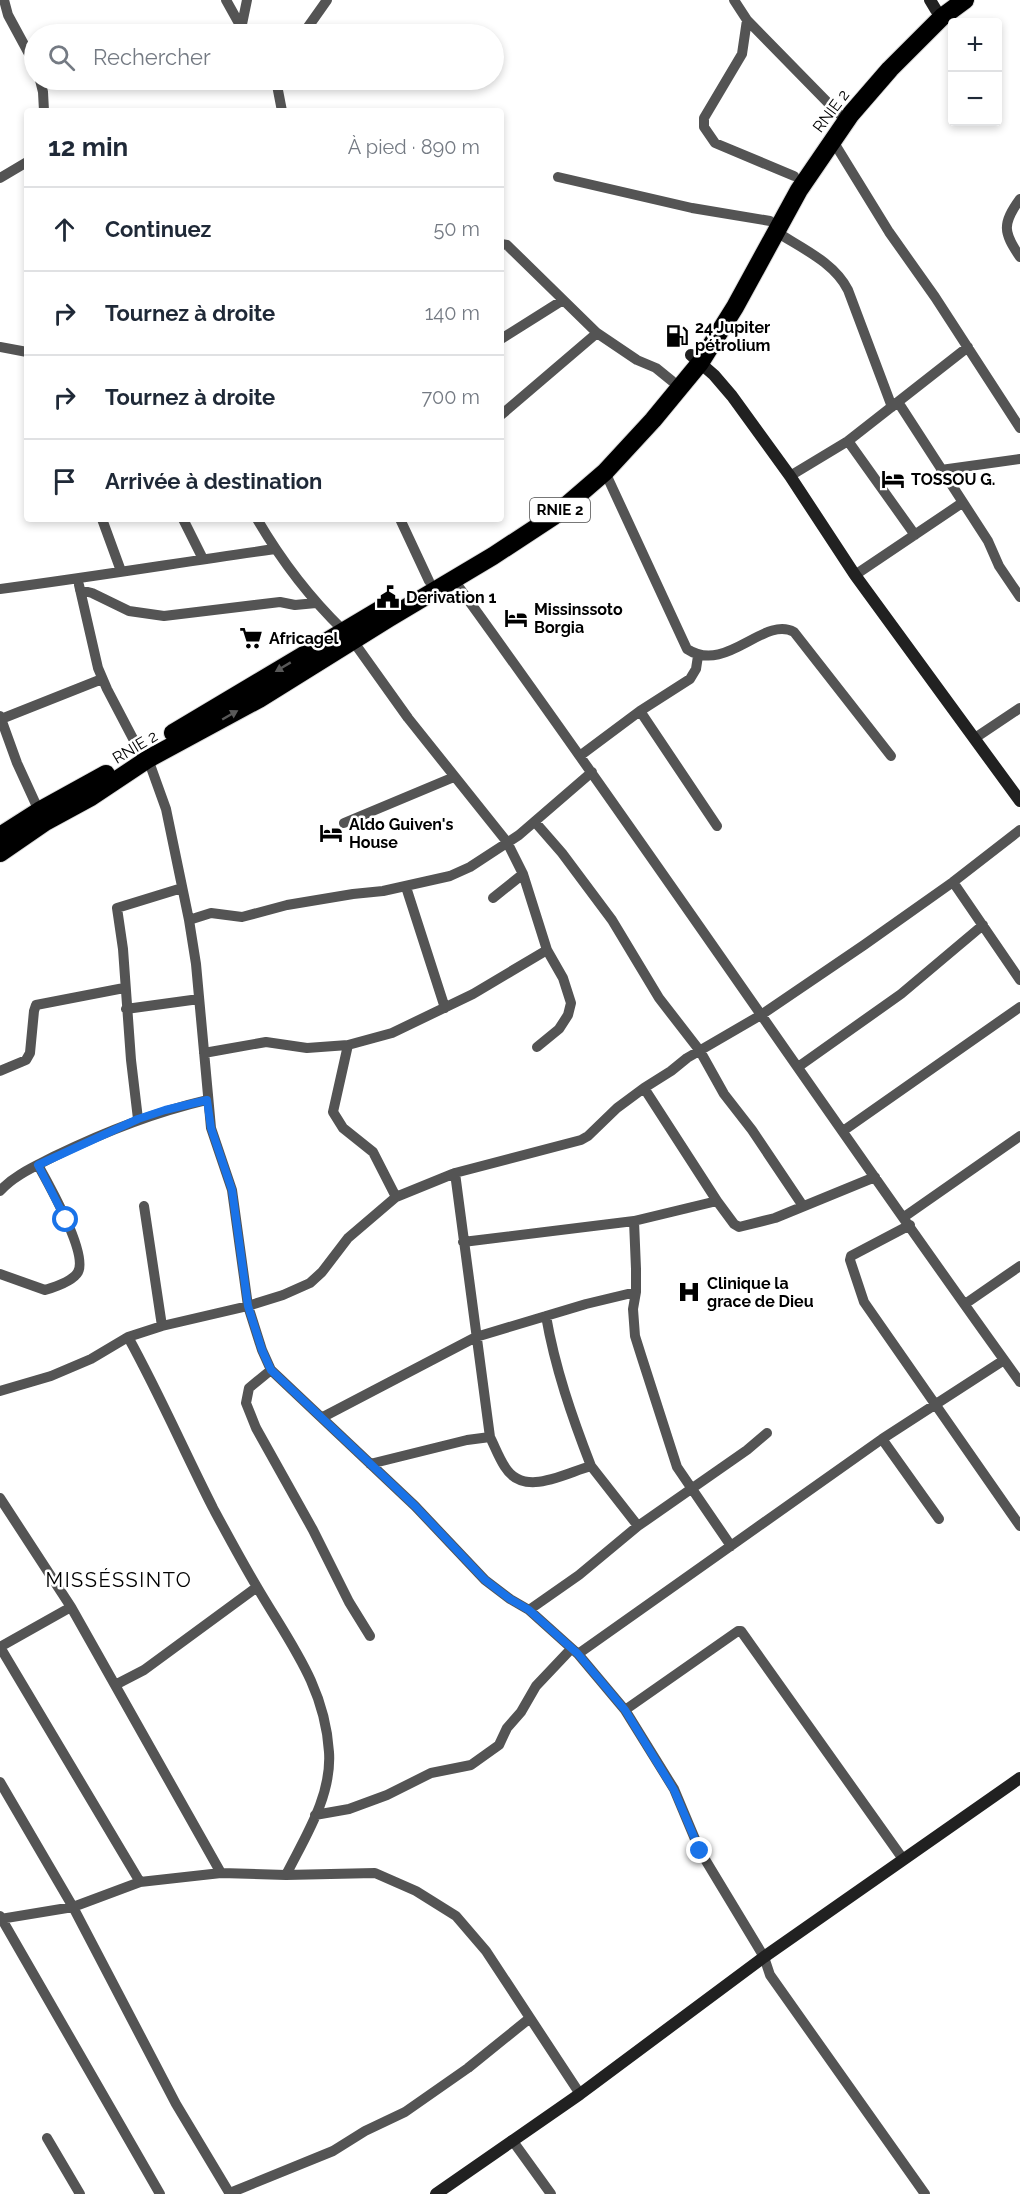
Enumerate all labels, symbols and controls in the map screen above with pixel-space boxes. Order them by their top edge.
map controls [948,18,1002,126]
button: + [948,18,1002,72]
search box [24,24,504,90]
icon: search [45,41,78,74]
text: Rechercher [93,44,211,70]
button: − [948,72,1002,126]
street label: RNIE 2 [809,86,853,136]
text: 12 min [48,132,128,162]
text: À pied · 890 m [348,135,480,159]
icon: ahead [48,213,81,246]
text: Continuez [105,216,211,242]
text: 50 m [433,217,480,241]
icon: right [48,297,81,330]
text: Tournez à droite [105,300,275,326]
text: 140 m [425,301,480,325]
place label: 24 Jupiter pétrolium [695,318,771,355]
fuel station icon: 24 Jupiter pétrolium [664,323,690,349]
icon: right [48,381,81,414]
text: Tournez à droite [105,384,275,410]
text: 700 m [421,385,480,409]
icon: arrive [48,465,81,498]
hotel icon: TOSSOU G. [880,466,906,492]
text: Arrivée à destination [105,468,322,494]
place label: TOSSOU G. [911,470,995,489]
road number: RNIE 2 [530,498,590,522]
public building icon: Derivation 1 [375,584,401,610]
place label: Derivation 1 [406,588,496,607]
place label: Missinssoto Borgia [534,600,623,637]
hotel icon: Missinssoto Borgia [503,605,529,631]
supermarket icon: Africagel [238,625,264,651]
place label: Africagel [269,629,340,648]
one-way arrow [275,661,291,672]
one-way arrow [222,710,239,720]
street label: RNIE 2 [109,726,161,768]
place label: Aldo Guiven's House [349,815,453,852]
hotel icon: Aldo Guiven's House [318,820,344,846]
route start [52,1206,78,1232]
place label: Clinique la grace de Dieu [707,1274,814,1311]
hospital icon: Clinique la grace de Dieu [676,1279,702,1305]
district label: MISSÉSSINTO [46,1568,192,1592]
route end [686,1837,712,1863]

